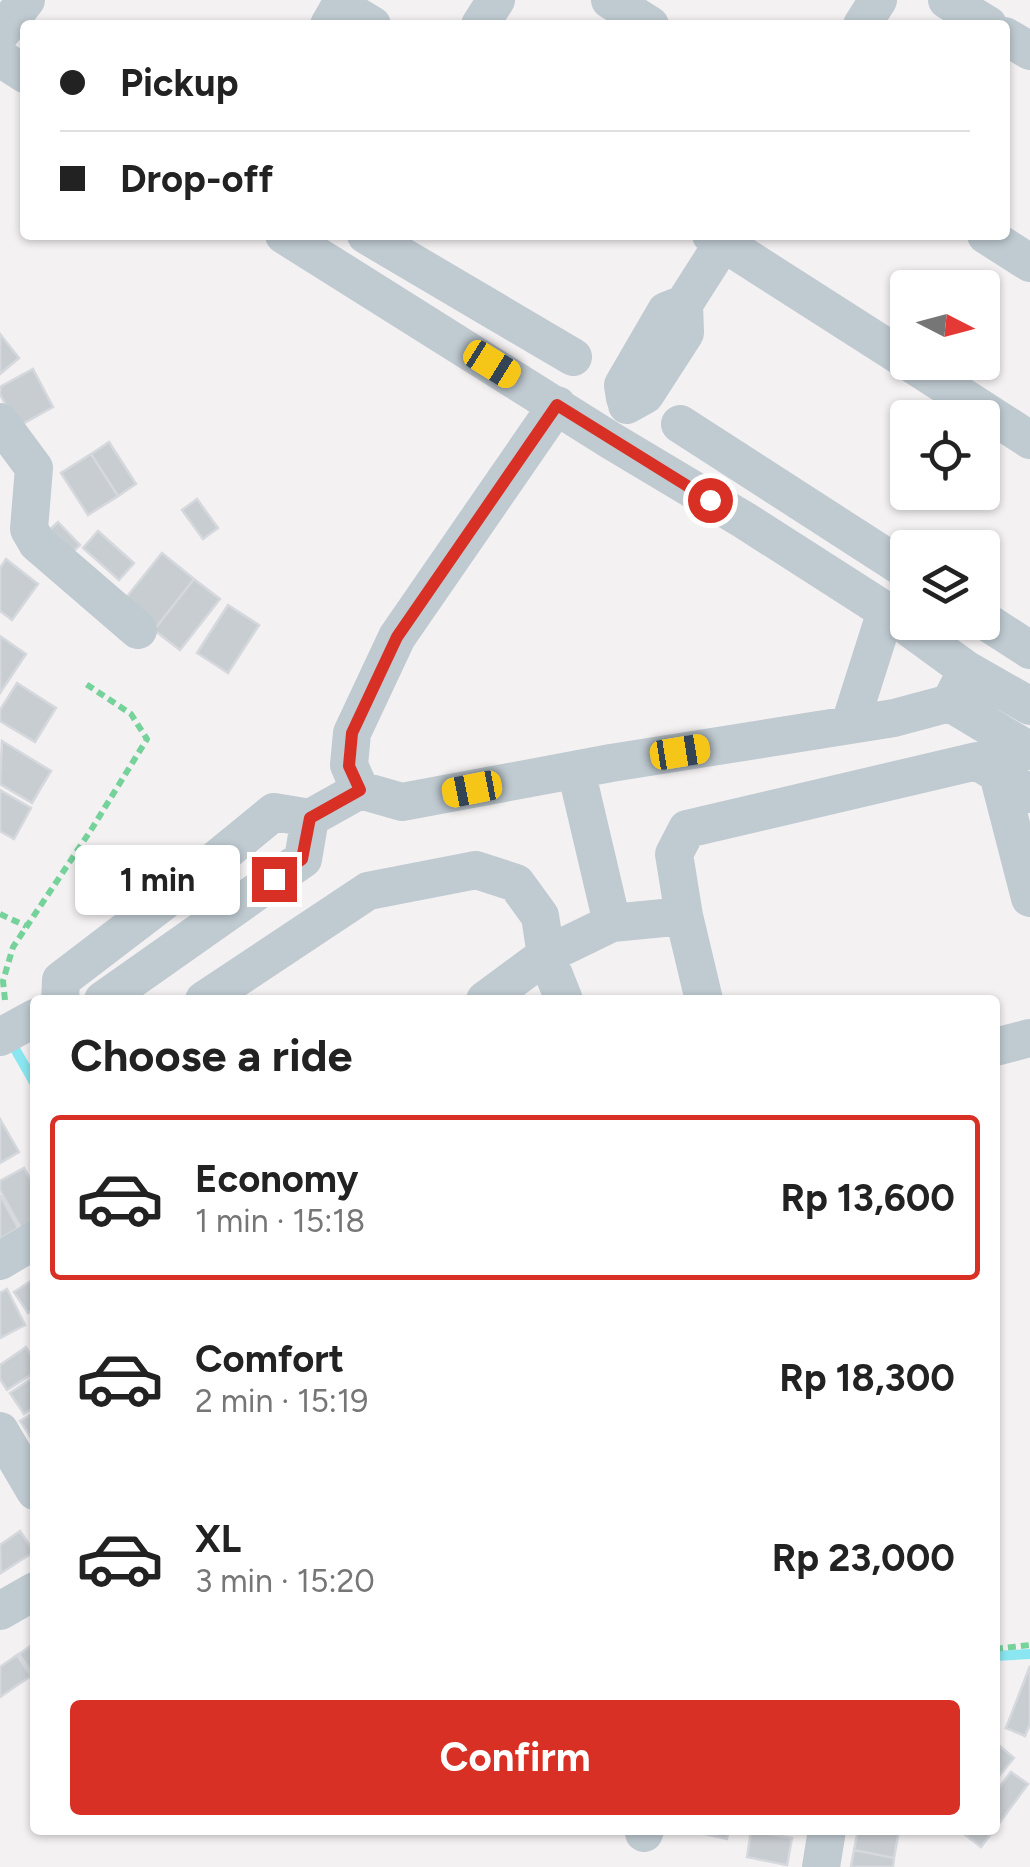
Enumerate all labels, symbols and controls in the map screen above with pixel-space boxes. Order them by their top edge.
text: Pickup [120,60,238,106]
text: Drop-off [120,156,273,202]
north arrow [890,270,1000,380]
map controls [890,270,1000,640]
car [459,335,525,393]
button: locate [890,400,1000,510]
route start [688,478,733,523]
button: layers [890,530,1000,640]
car [648,732,712,772]
car [440,769,504,809]
callout: 1 min [74,844,239,914]
route end [252,857,297,902]
text: 1 min [120,861,195,899]
text: Choose a ride [70,1028,352,1082]
icon: car [75,1153,165,1243]
text: Economy [195,1156,358,1202]
text: Rp 13,600 [780,1175,955,1221]
text: 1 min · 15:18 [195,1202,365,1240]
icon: car [75,1333,165,1423]
text: Comfort [195,1336,344,1382]
text: Rp 18,300 [779,1355,955,1401]
text: 2 min · 15:19 [195,1382,368,1420]
icon: car [75,1513,165,1603]
text: XL [195,1516,241,1562]
text: Rp 23,000 [772,1535,955,1581]
text: 3 min · 15:20 [195,1562,375,1600]
button: Confirm [70,1700,960,1815]

